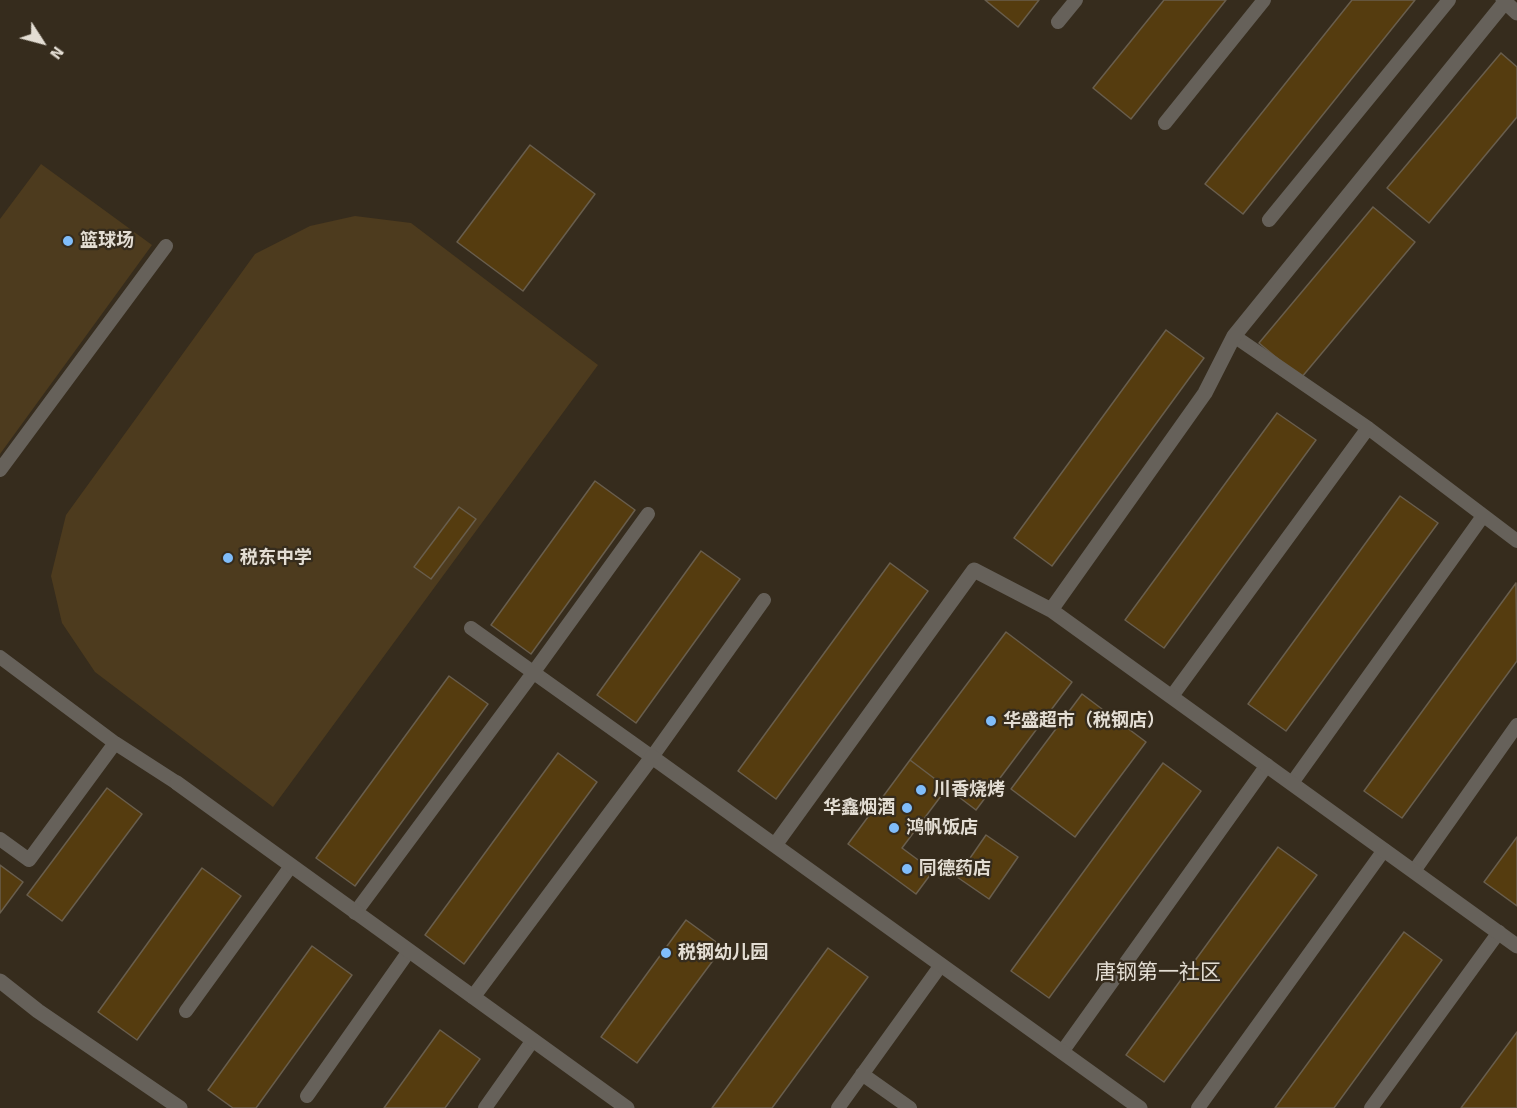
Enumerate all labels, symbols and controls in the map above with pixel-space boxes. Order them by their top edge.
north arrow [12,12,72,72]
text: N [45,42,68,63]
place label: 篮球场 [80,230,134,252]
marker: 篮球场 [61,234,75,248]
place label: 税东中学 [240,547,312,569]
marker: 税东中学 [221,551,235,565]
place label: 华盛超市（税钢店） [1003,710,1165,732]
marker: 华盛超市（税钢店） [984,714,998,728]
place label: 川香烧烤 [933,779,1005,801]
marker: 川香烧烤 [914,783,928,797]
place label: 华鑫烟酒 [823,797,895,819]
marker: 华鑫烟酒 [900,801,914,815]
place label: 鸿帆饭店 [906,817,978,839]
marker: 鸿帆饭店 [887,821,901,835]
place label: 同德药店 [919,858,991,880]
marker: 同德药店 [900,862,914,876]
place label: 税钢幼儿园 [678,942,768,964]
marker: 税钢幼儿园 [659,946,673,960]
district label: 唐钢第一社区 [1095,960,1221,986]

